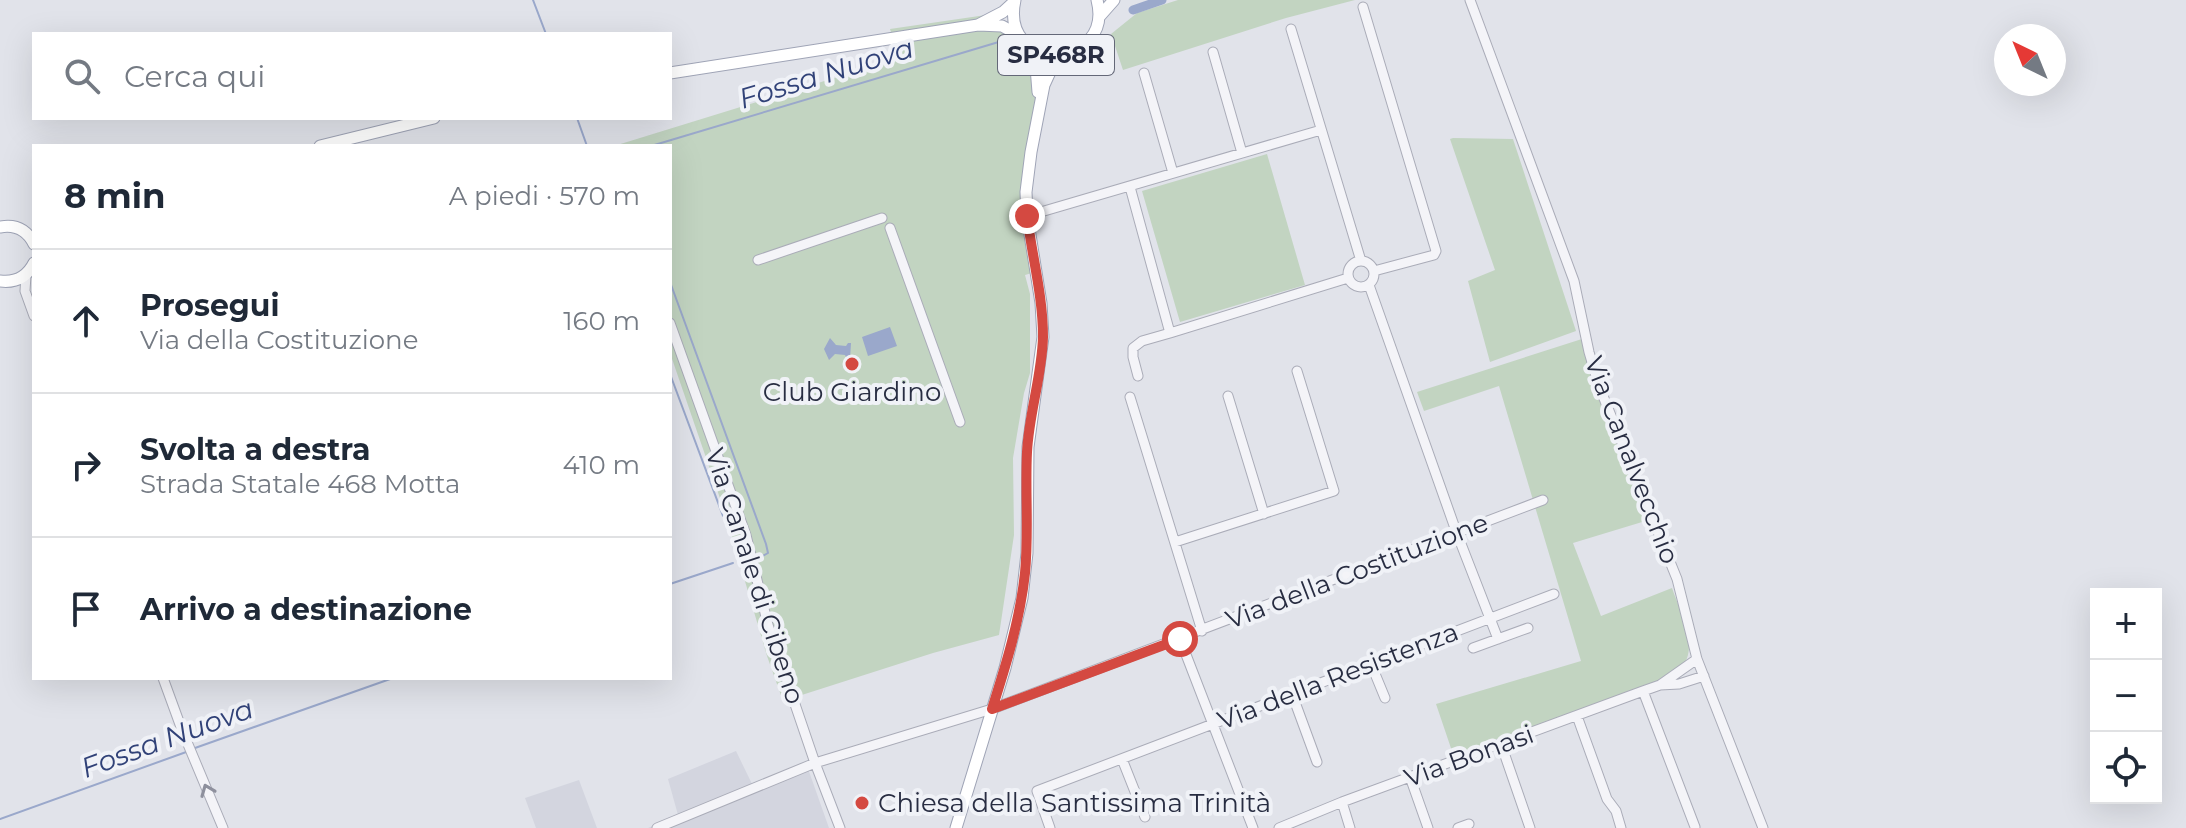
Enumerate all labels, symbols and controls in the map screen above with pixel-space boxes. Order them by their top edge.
north arrow [1994,24,2066,96]
water label: Fossa Nuova [735,30,917,116]
search box [32,32,672,120]
road number: SP468R [998,35,1114,75]
icon: search [60,54,104,98]
text: Cerca qui [124,58,265,95]
text: 8 min [64,175,165,217]
text: A piedi · 570 m [449,180,640,212]
route end [1009,198,1045,234]
text: Prosegui [140,287,279,324]
icon: ahead [64,299,108,343]
text: 160 m [563,305,640,337]
text: Via della Costituzione [140,324,418,356]
street label: Via Canalvecchio [1578,352,1686,568]
marker: Club Giardino [843,355,861,373]
place label: Club Giardino [763,376,941,408]
text: Svolta a destra [140,431,370,468]
icon: right [64,443,108,487]
street label: Via Canale di Cibeno [699,444,811,708]
text: 410 m [562,449,640,481]
text: Strada Statale 468 Motta [140,468,460,500]
street label: Via della Costituzione [1221,506,1493,636]
icon: arrive [64,587,108,631]
map controls [2090,588,2162,804]
button: + [2090,588,2162,660]
text: Arrivo a destinazione [140,591,472,628]
street label: Via della Resistenza [1213,615,1463,737]
route start [1162,621,1198,657]
button: − [2090,660,2162,732]
water label: Fossa Nuova [76,691,258,785]
street label: Via Bonasi [1400,718,1538,794]
button: locate [2090,732,2162,804]
one-way arrow [201,784,217,798]
place label: Chiesa della Santissima Trinità [878,787,1271,819]
marker: Chiesa della Santissima Trinità [853,794,871,812]

